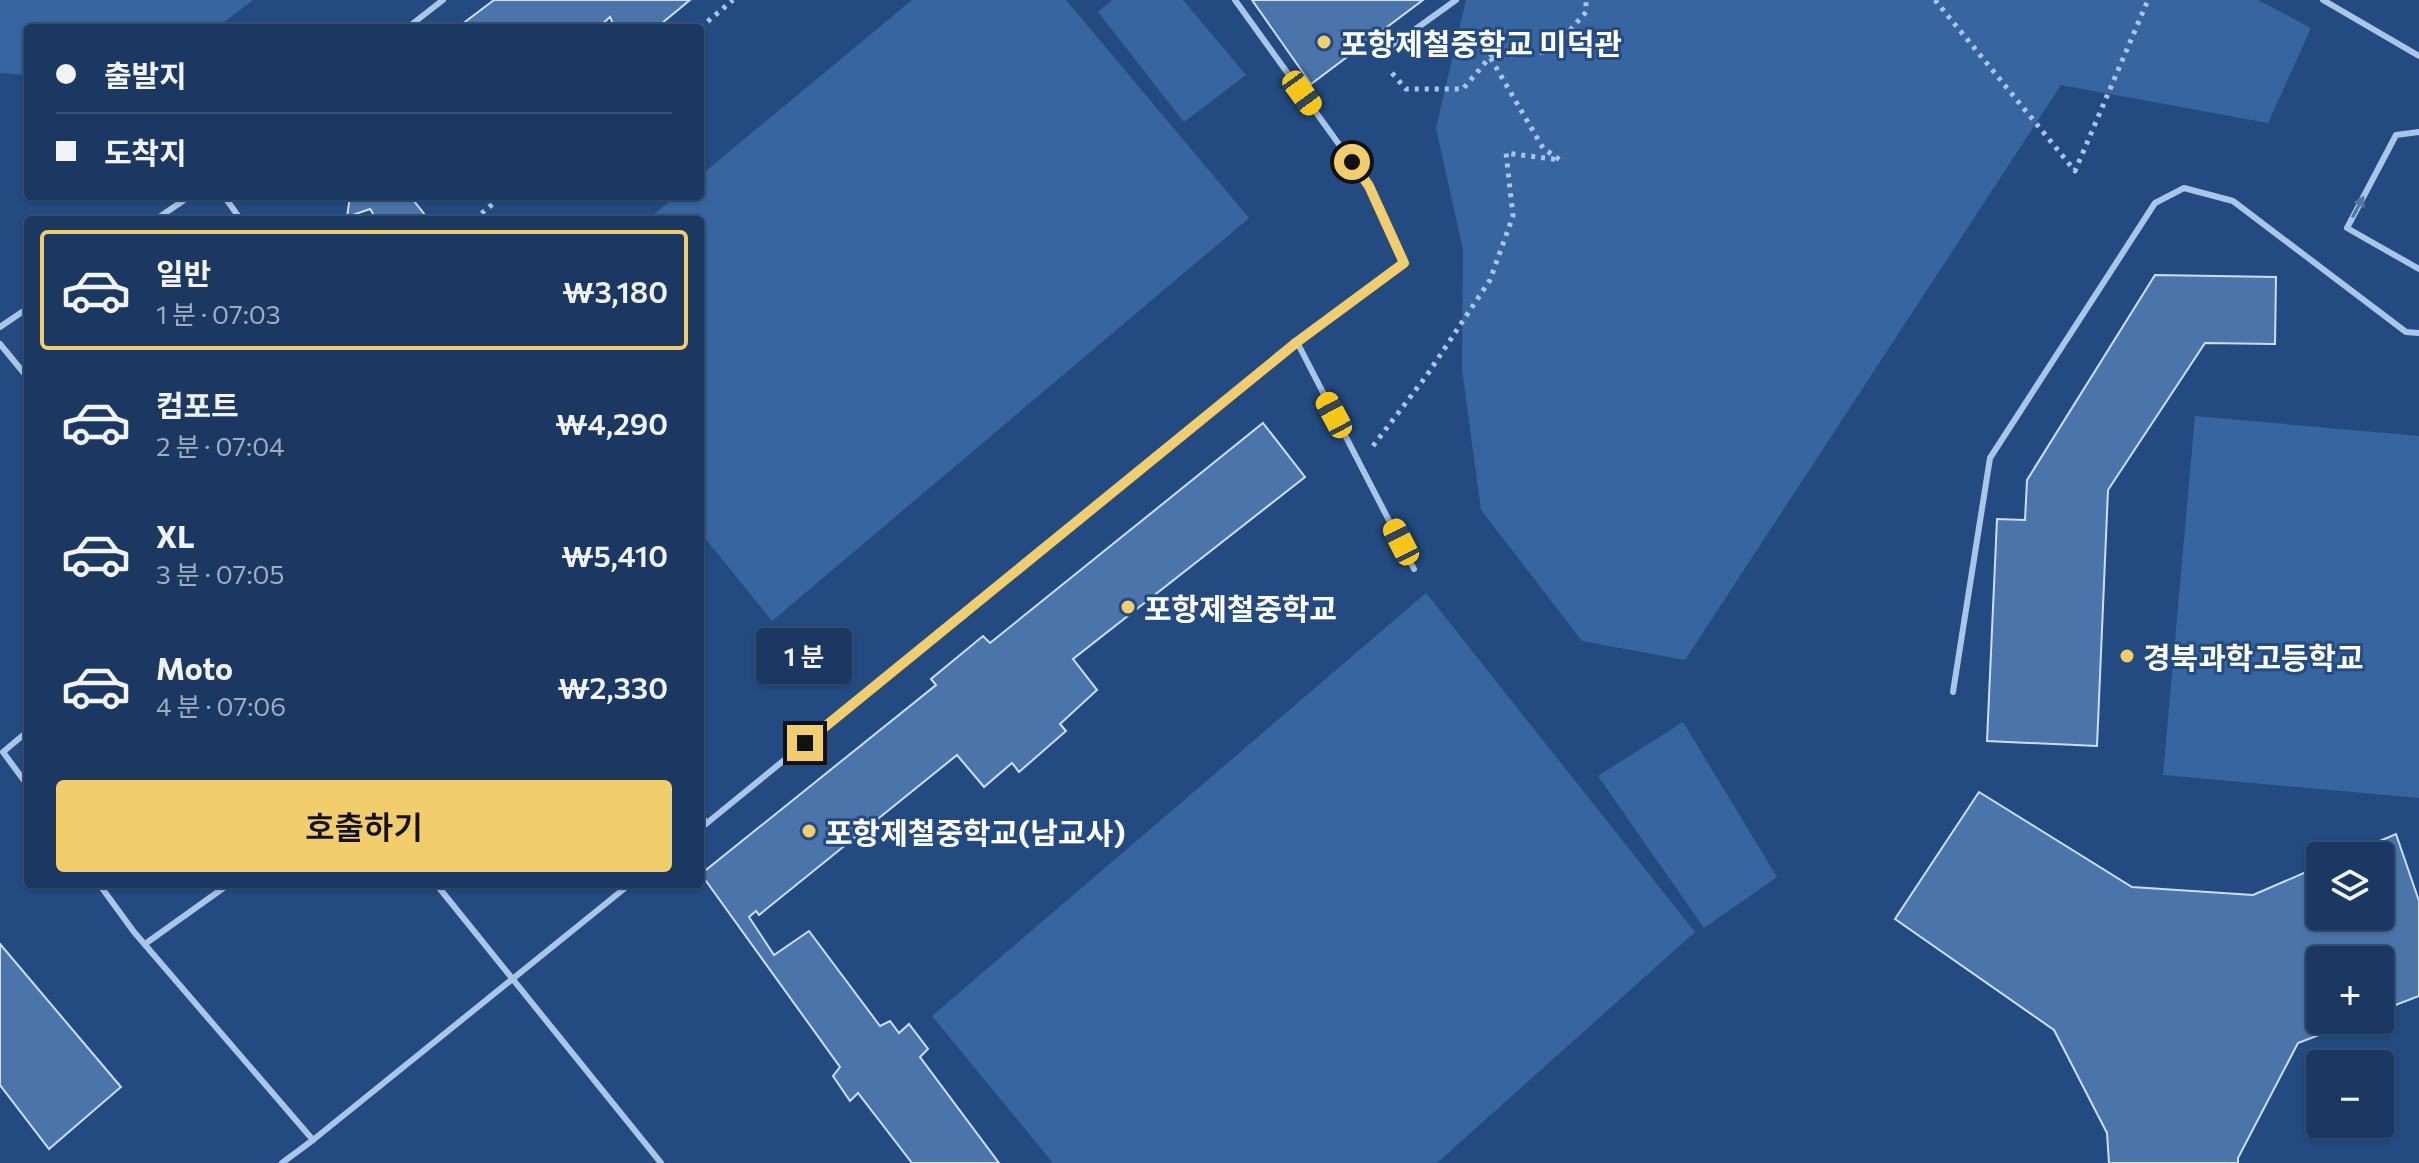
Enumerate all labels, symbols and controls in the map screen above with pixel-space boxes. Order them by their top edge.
place label: 포항제철중학교 미덕관 [1340,24,1622,61]
marker: 포항제철중학교 미덕관 [1315,33,1333,51]
text: 출발지 [104,56,187,93]
car [1278,67,1326,119]
text: 도착지 [104,133,187,170]
route start [1334,144,1370,180]
one-way arrow [2351,196,2364,219]
icon: car [60,254,132,326]
text: 일반 [156,254,211,291]
text: ₩3,180 [562,272,668,309]
text: 1 분 · 07:03 [156,298,281,329]
icon: car [60,386,132,458]
text: 컴포트 [156,386,239,423]
car [1312,388,1356,442]
text: ₩4,290 [555,404,668,441]
text: 2 분 · 07:04 [156,430,285,461]
car [1379,515,1423,569]
text: XL [156,517,195,554]
icon: car [60,518,132,590]
text: ₩5,410 [561,536,668,573]
text: 3 분 · 07:05 [156,558,284,589]
place label: 포항제철중학교 [1144,589,1337,626]
marker: 포항제철중학교 [1119,598,1137,616]
callout: 1 분 [757,627,853,683]
place label: 경북과학고등학교 [2143,638,2364,675]
text: 1 분 [784,640,824,671]
marker: 경북과학고등학교 [2118,647,2136,665]
text: Moto [156,649,233,686]
icon: car [60,650,132,722]
text: ₩2,330 [558,668,668,705]
text: 4 분 · 07:06 [156,690,286,721]
route end [787,725,823,761]
button: 호출하기 [56,780,672,872]
place label: 포항제철중학교(남교사) [825,813,1126,850]
marker: 포항제철중학교(남교사) [800,822,818,840]
map controls [2306,842,2394,1138]
button: layers [2306,842,2394,930]
button: + [2306,946,2394,1034]
button: − [2306,1050,2394,1138]

